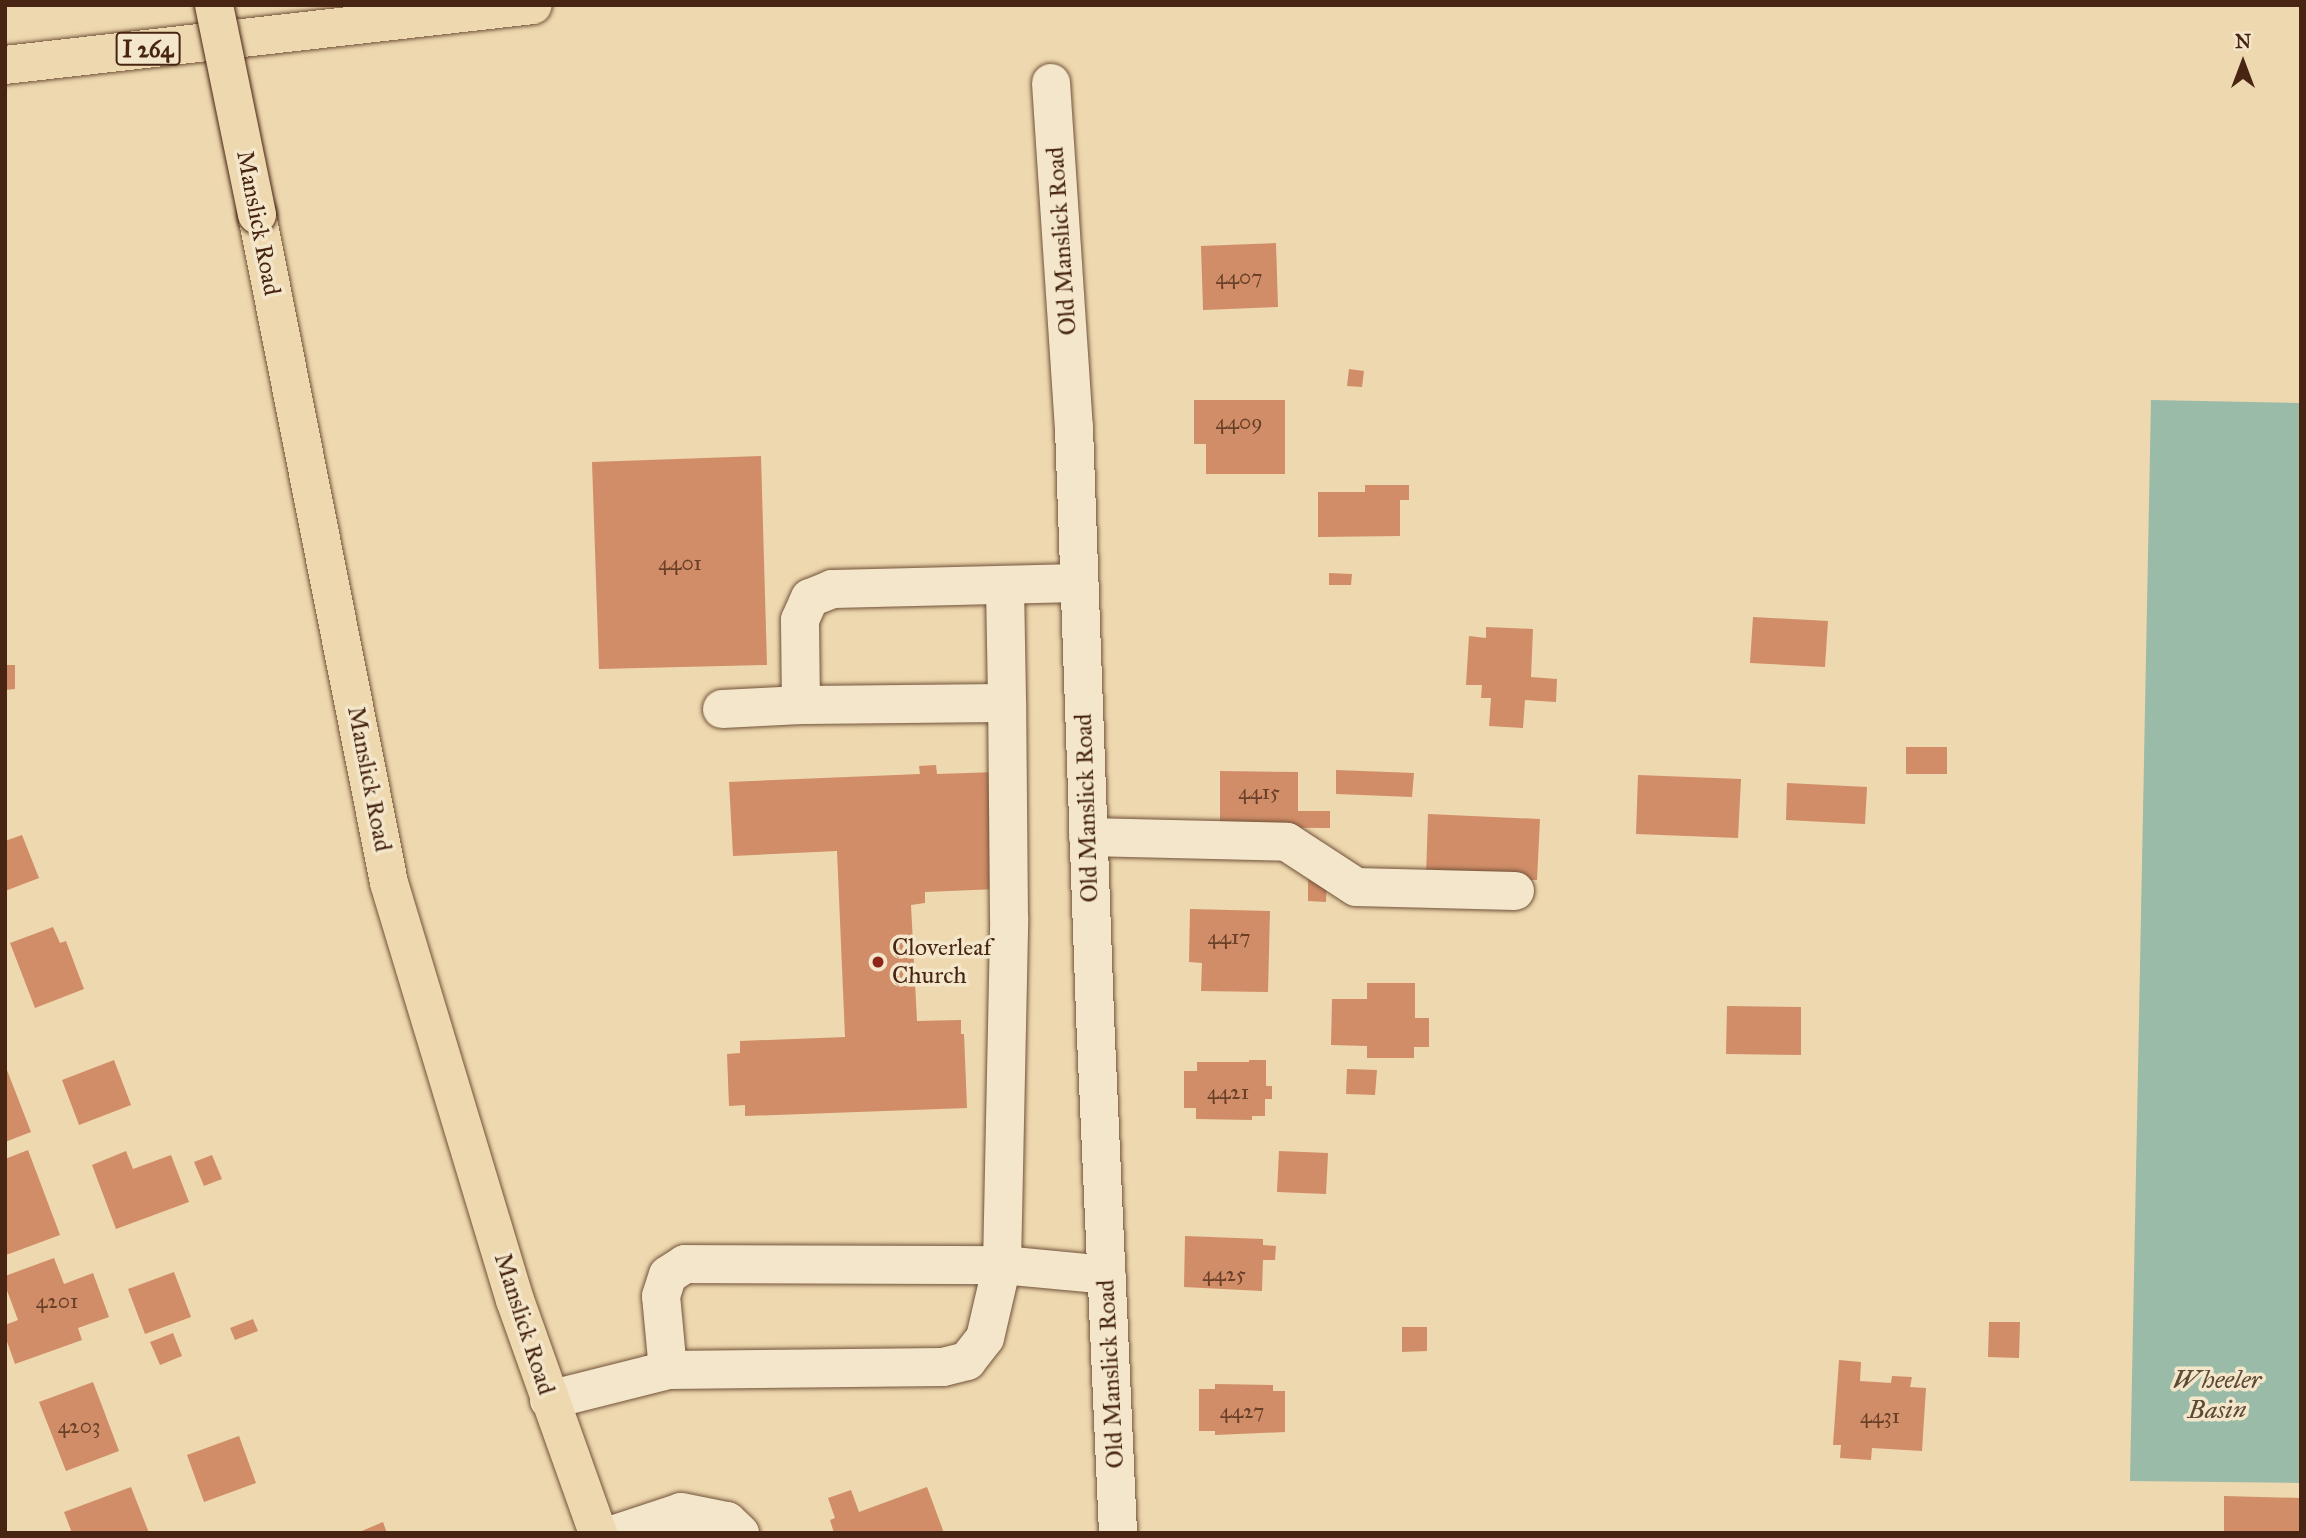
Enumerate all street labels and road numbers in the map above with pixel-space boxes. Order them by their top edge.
road number: I 264 [115,30,181,68]
street label: Old Manslick Road [1041,146,1083,336]
street label: Manslick Road [230,148,286,298]
street label: Manslick Road [341,704,397,854]
street label: Old Manslick Road [1069,713,1105,903]
street label: Manslick Road [488,1250,560,1398]
street label: Old Manslick Road [1092,1279,1130,1469]

